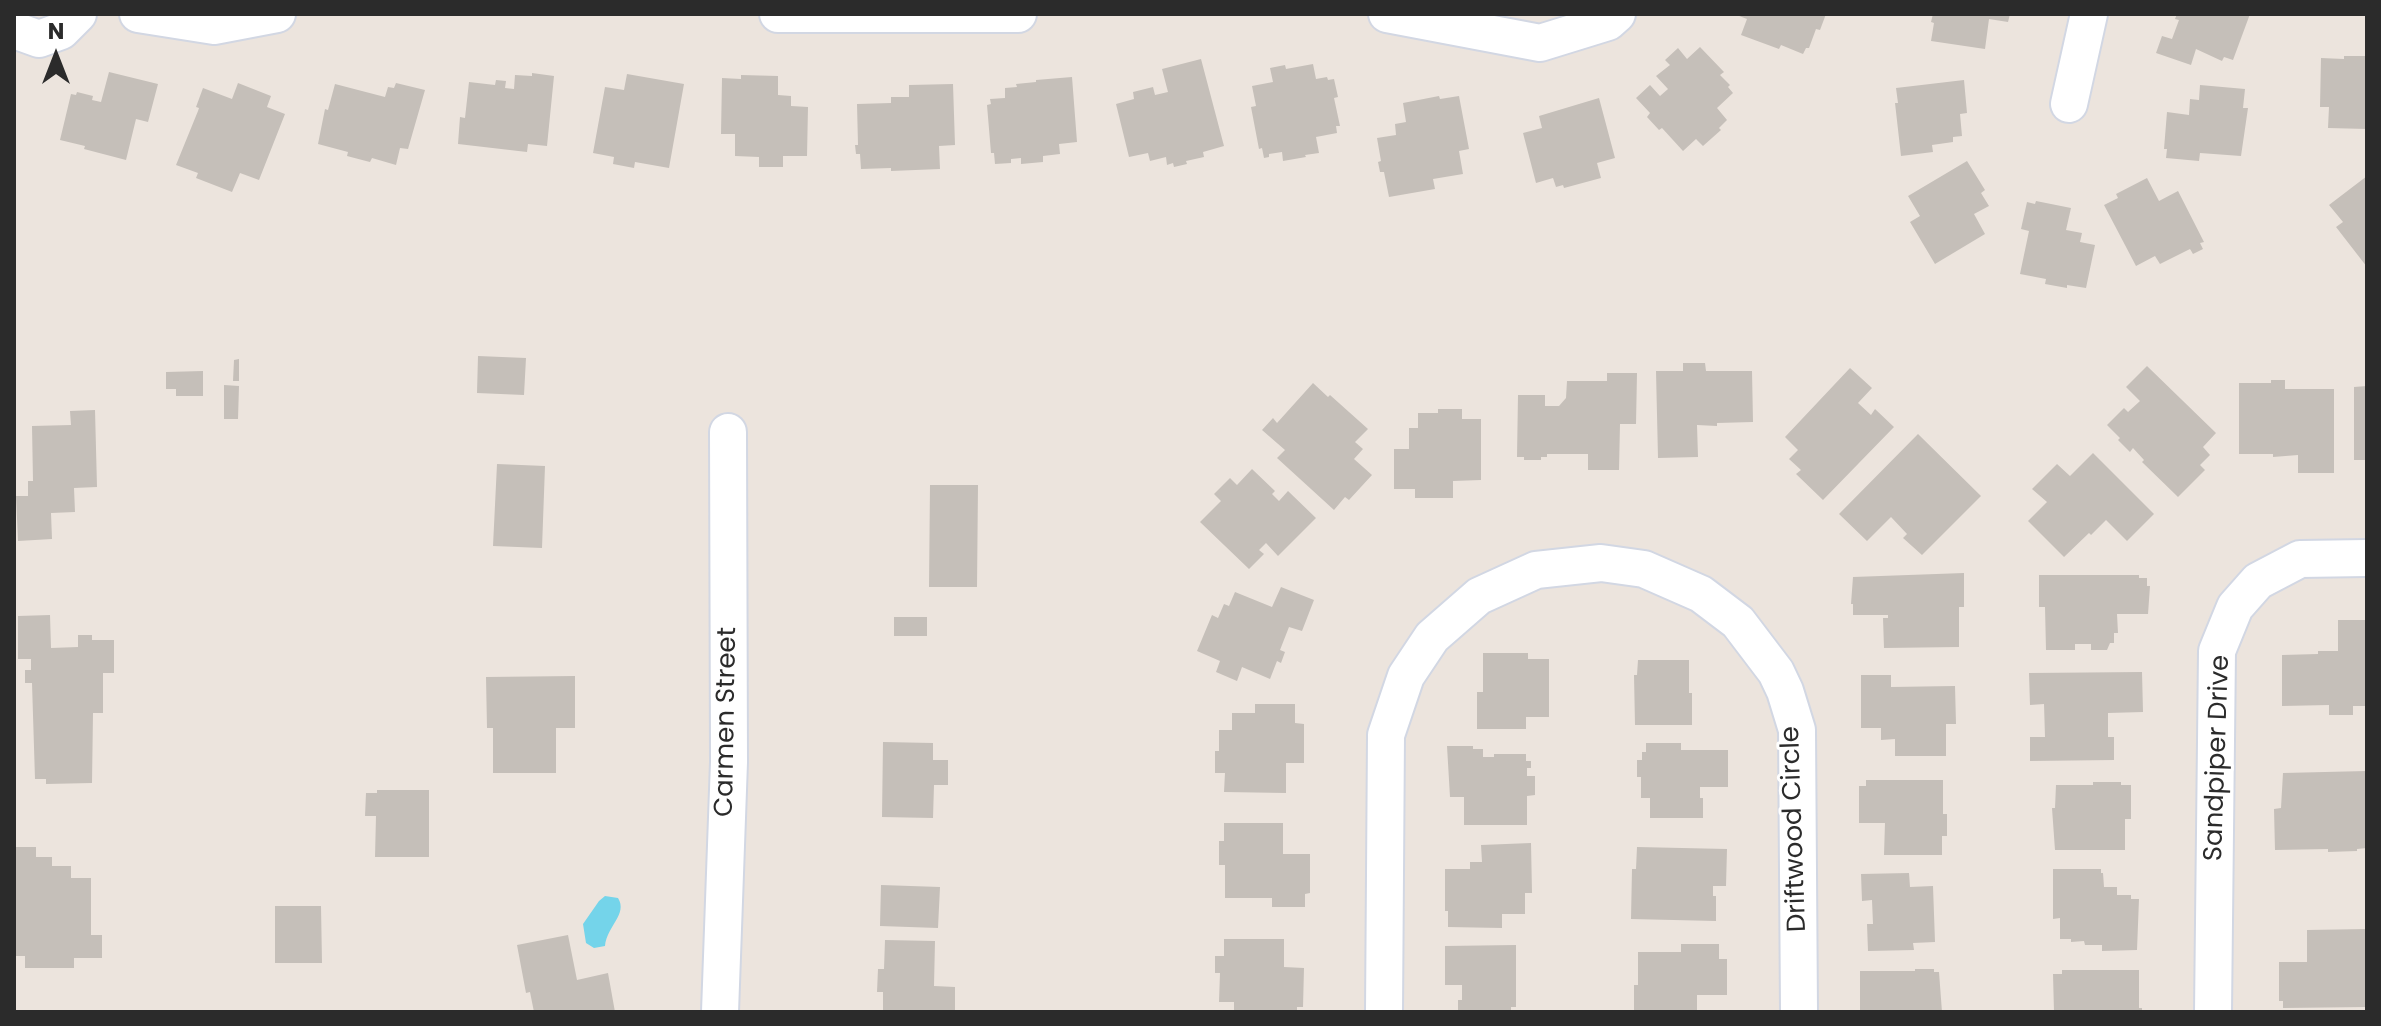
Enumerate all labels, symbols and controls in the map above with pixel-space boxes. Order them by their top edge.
north arrow [16,16,96,96]
text: N [48,16,64,47]
street label: Carmen Street [710,627,744,817]
street label: Sandpiper Drive [2199,654,2237,862]
street label: Driftwood Circle [1776,725,1814,933]

